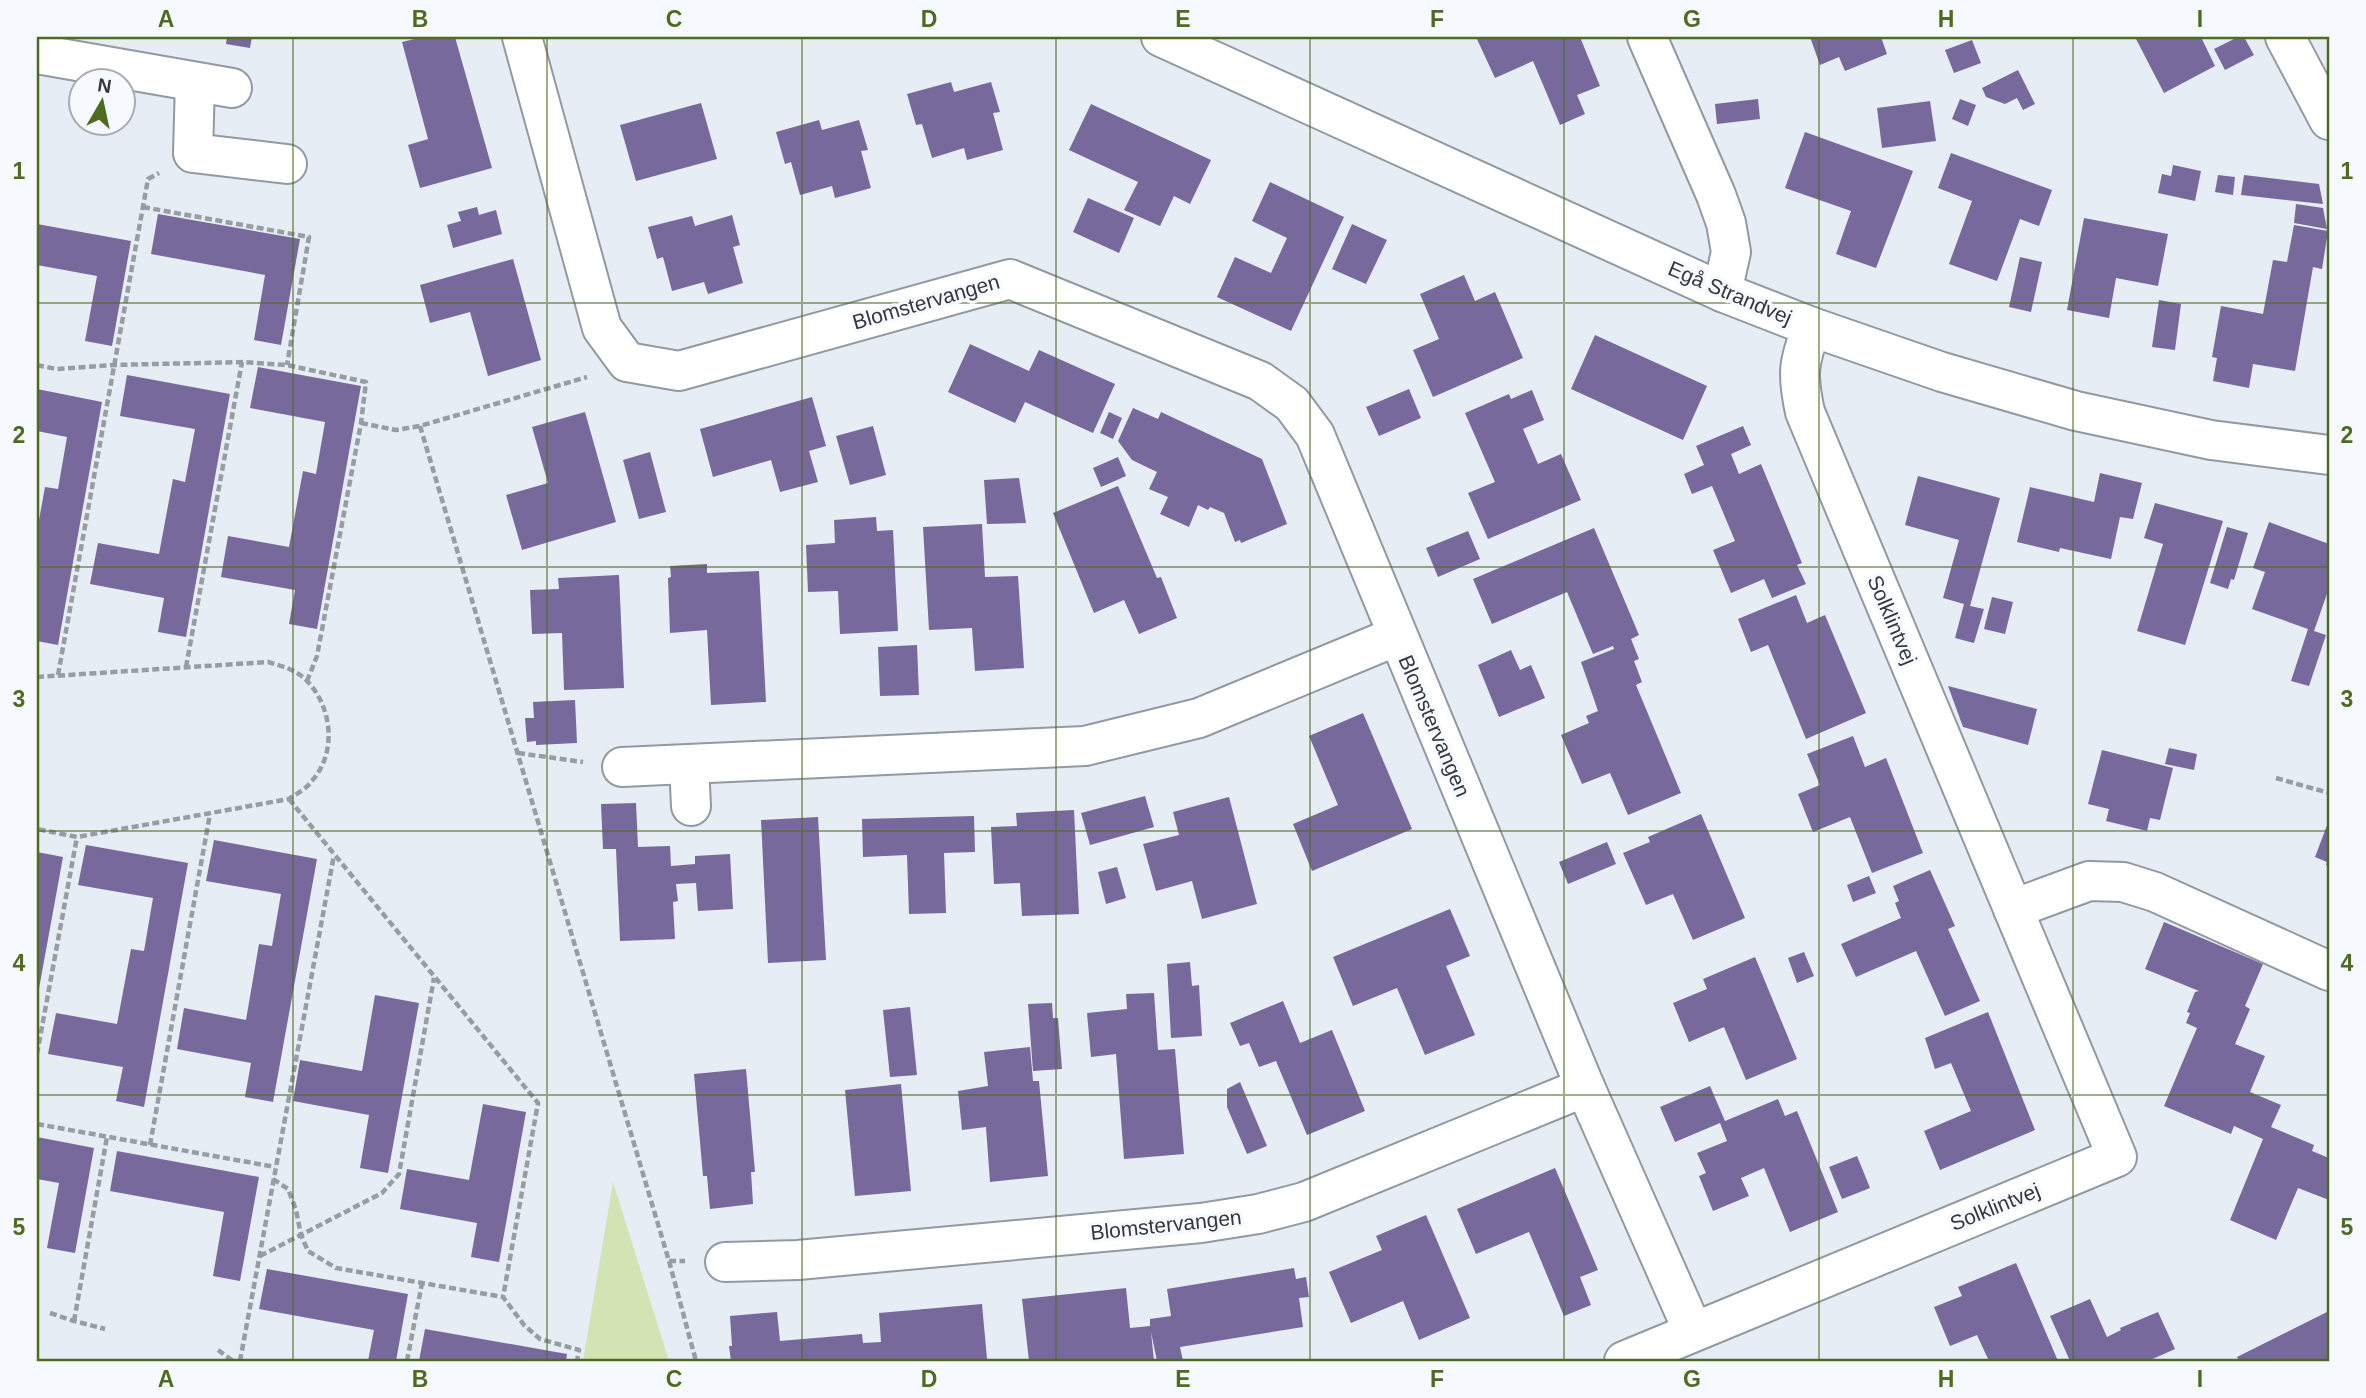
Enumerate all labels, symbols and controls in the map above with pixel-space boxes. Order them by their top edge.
text: A [158,6,174,32]
text: B [412,6,428,32]
text: C [666,6,682,32]
text: D [921,6,937,32]
text: E [1175,6,1191,32]
text: F [1430,6,1444,32]
text: G [1683,6,1701,32]
text: H [1938,6,1954,32]
text: I [2197,6,2203,32]
north arrow [66,66,136,136]
text: N [96,74,113,97]
text: 1 [13,158,26,184]
text: 1 [2341,158,2354,184]
street label: Egå Strandvej [1665,256,1795,329]
street label: Blomstervangen [850,270,1002,333]
text: 2 [13,422,25,448]
text: 2 [2341,422,2353,448]
street label: Solklintvej [1863,572,1922,668]
street label: Blomstervangen [1394,651,1475,800]
text: 3 [13,686,25,712]
text: 3 [2341,686,2353,712]
text: 4 [13,950,26,976]
text: 4 [2341,950,2354,976]
street label: Solklintvej [1947,1178,2043,1235]
street label: Blomstervangen [1089,1205,1243,1244]
text: 5 [13,1214,26,1240]
text: 5 [2341,1214,2354,1240]
text: A [158,1366,174,1392]
text: B [412,1366,428,1392]
text: C [666,1366,682,1392]
text: D [921,1366,937,1392]
text: E [1175,1366,1191,1392]
text: F [1430,1366,1444,1392]
text: G [1683,1366,1701,1392]
text: H [1938,1366,1954,1392]
text: I [2197,1366,2203,1392]

